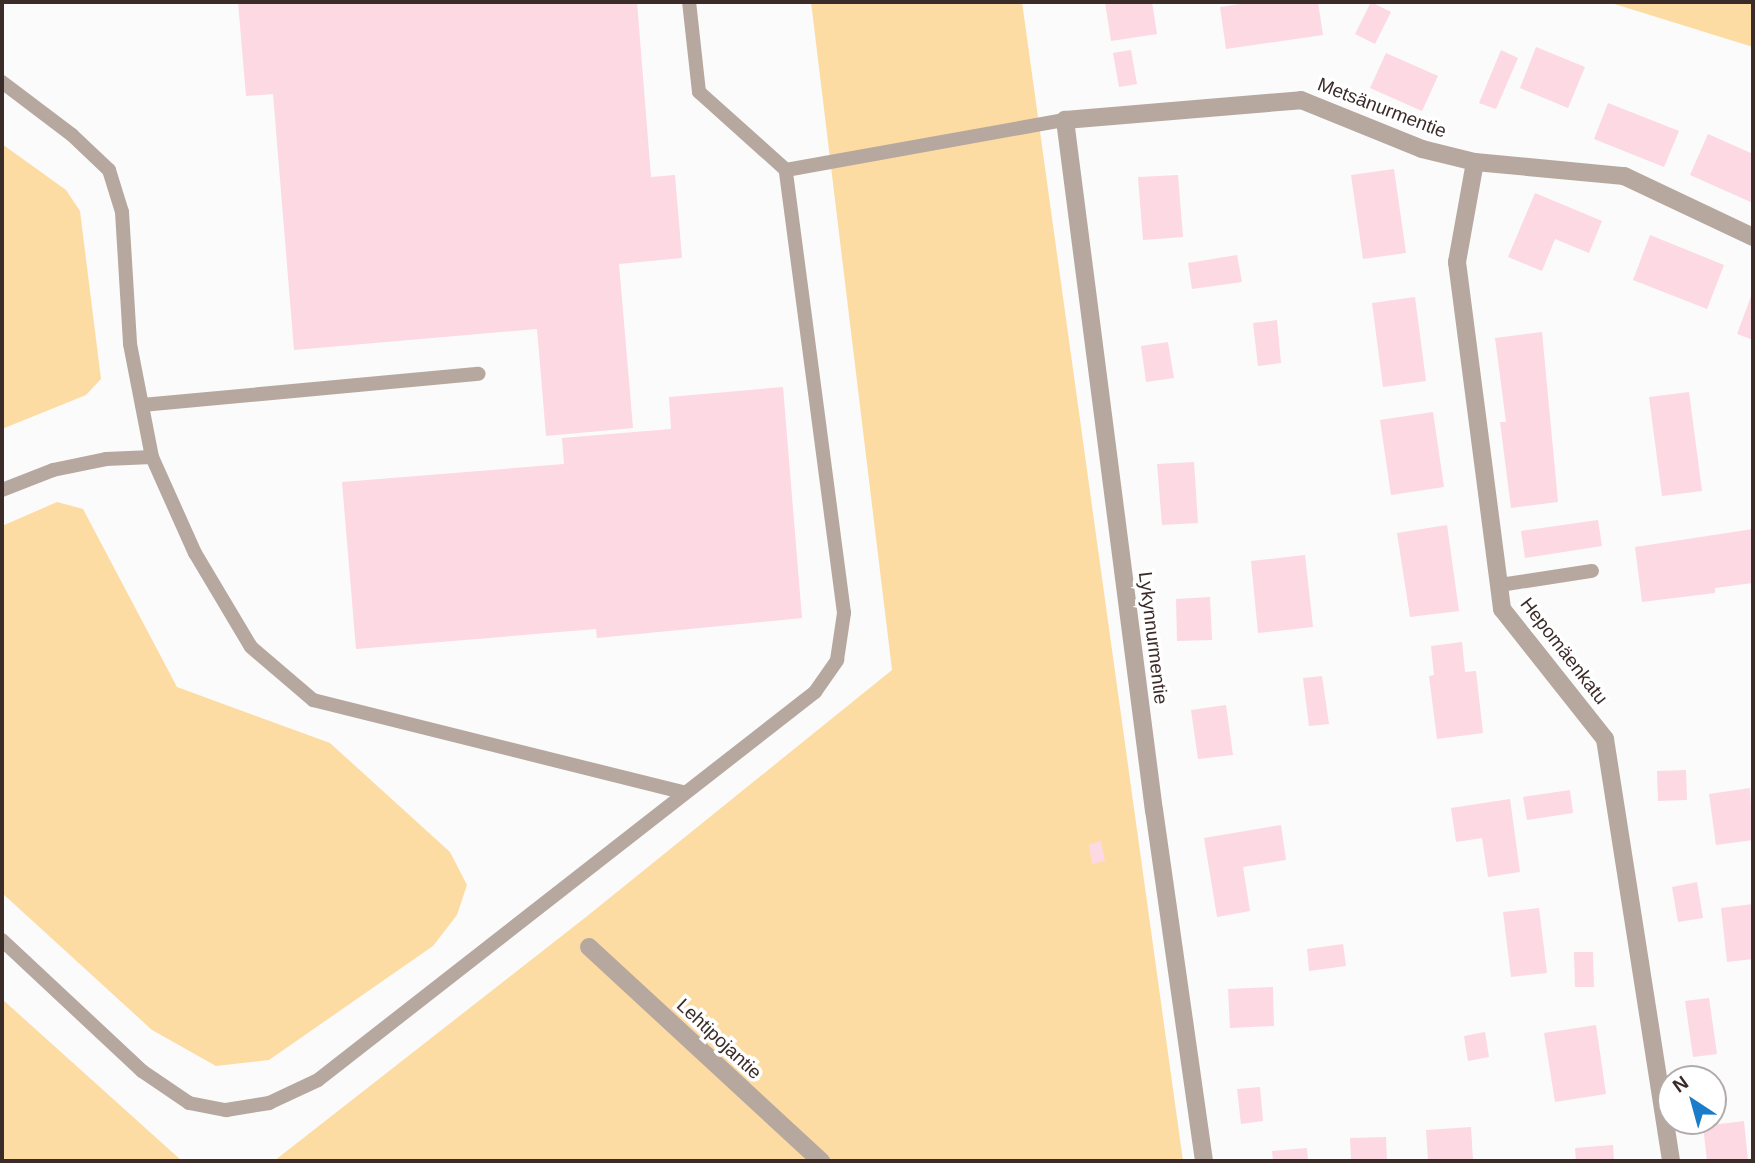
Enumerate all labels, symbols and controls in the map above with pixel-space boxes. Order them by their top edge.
street label: Metsänurmentie [1314,73,1450,143]
street label: Lykynnurmentie [1134,570,1172,706]
street label: Hepomäenkatu [1515,593,1613,709]
street label: Lehtipojantie [672,994,766,1084]
north arrow [1657,1065,1727,1135]
text: N [1669,1072,1692,1097]

